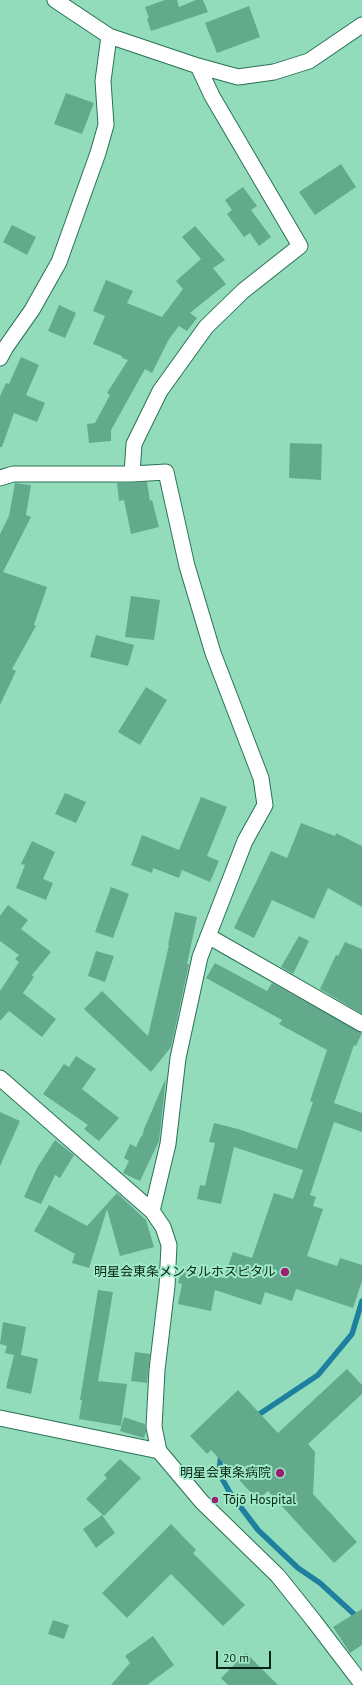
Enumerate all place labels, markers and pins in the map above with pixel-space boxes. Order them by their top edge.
place label: 明星会東条メンタルホスピタル [94,1264,276,1280]
marker: 明星会東条メンタルホスピタル [279,1266,291,1278]
place label: 明星会東条病院 [180,1465,271,1481]
marker: 明星会東条病院 [274,1467,286,1479]
place label: Tōjō Hospital [223,1492,296,1508]
marker: Tōjō Hospital [210,1495,220,1505]

